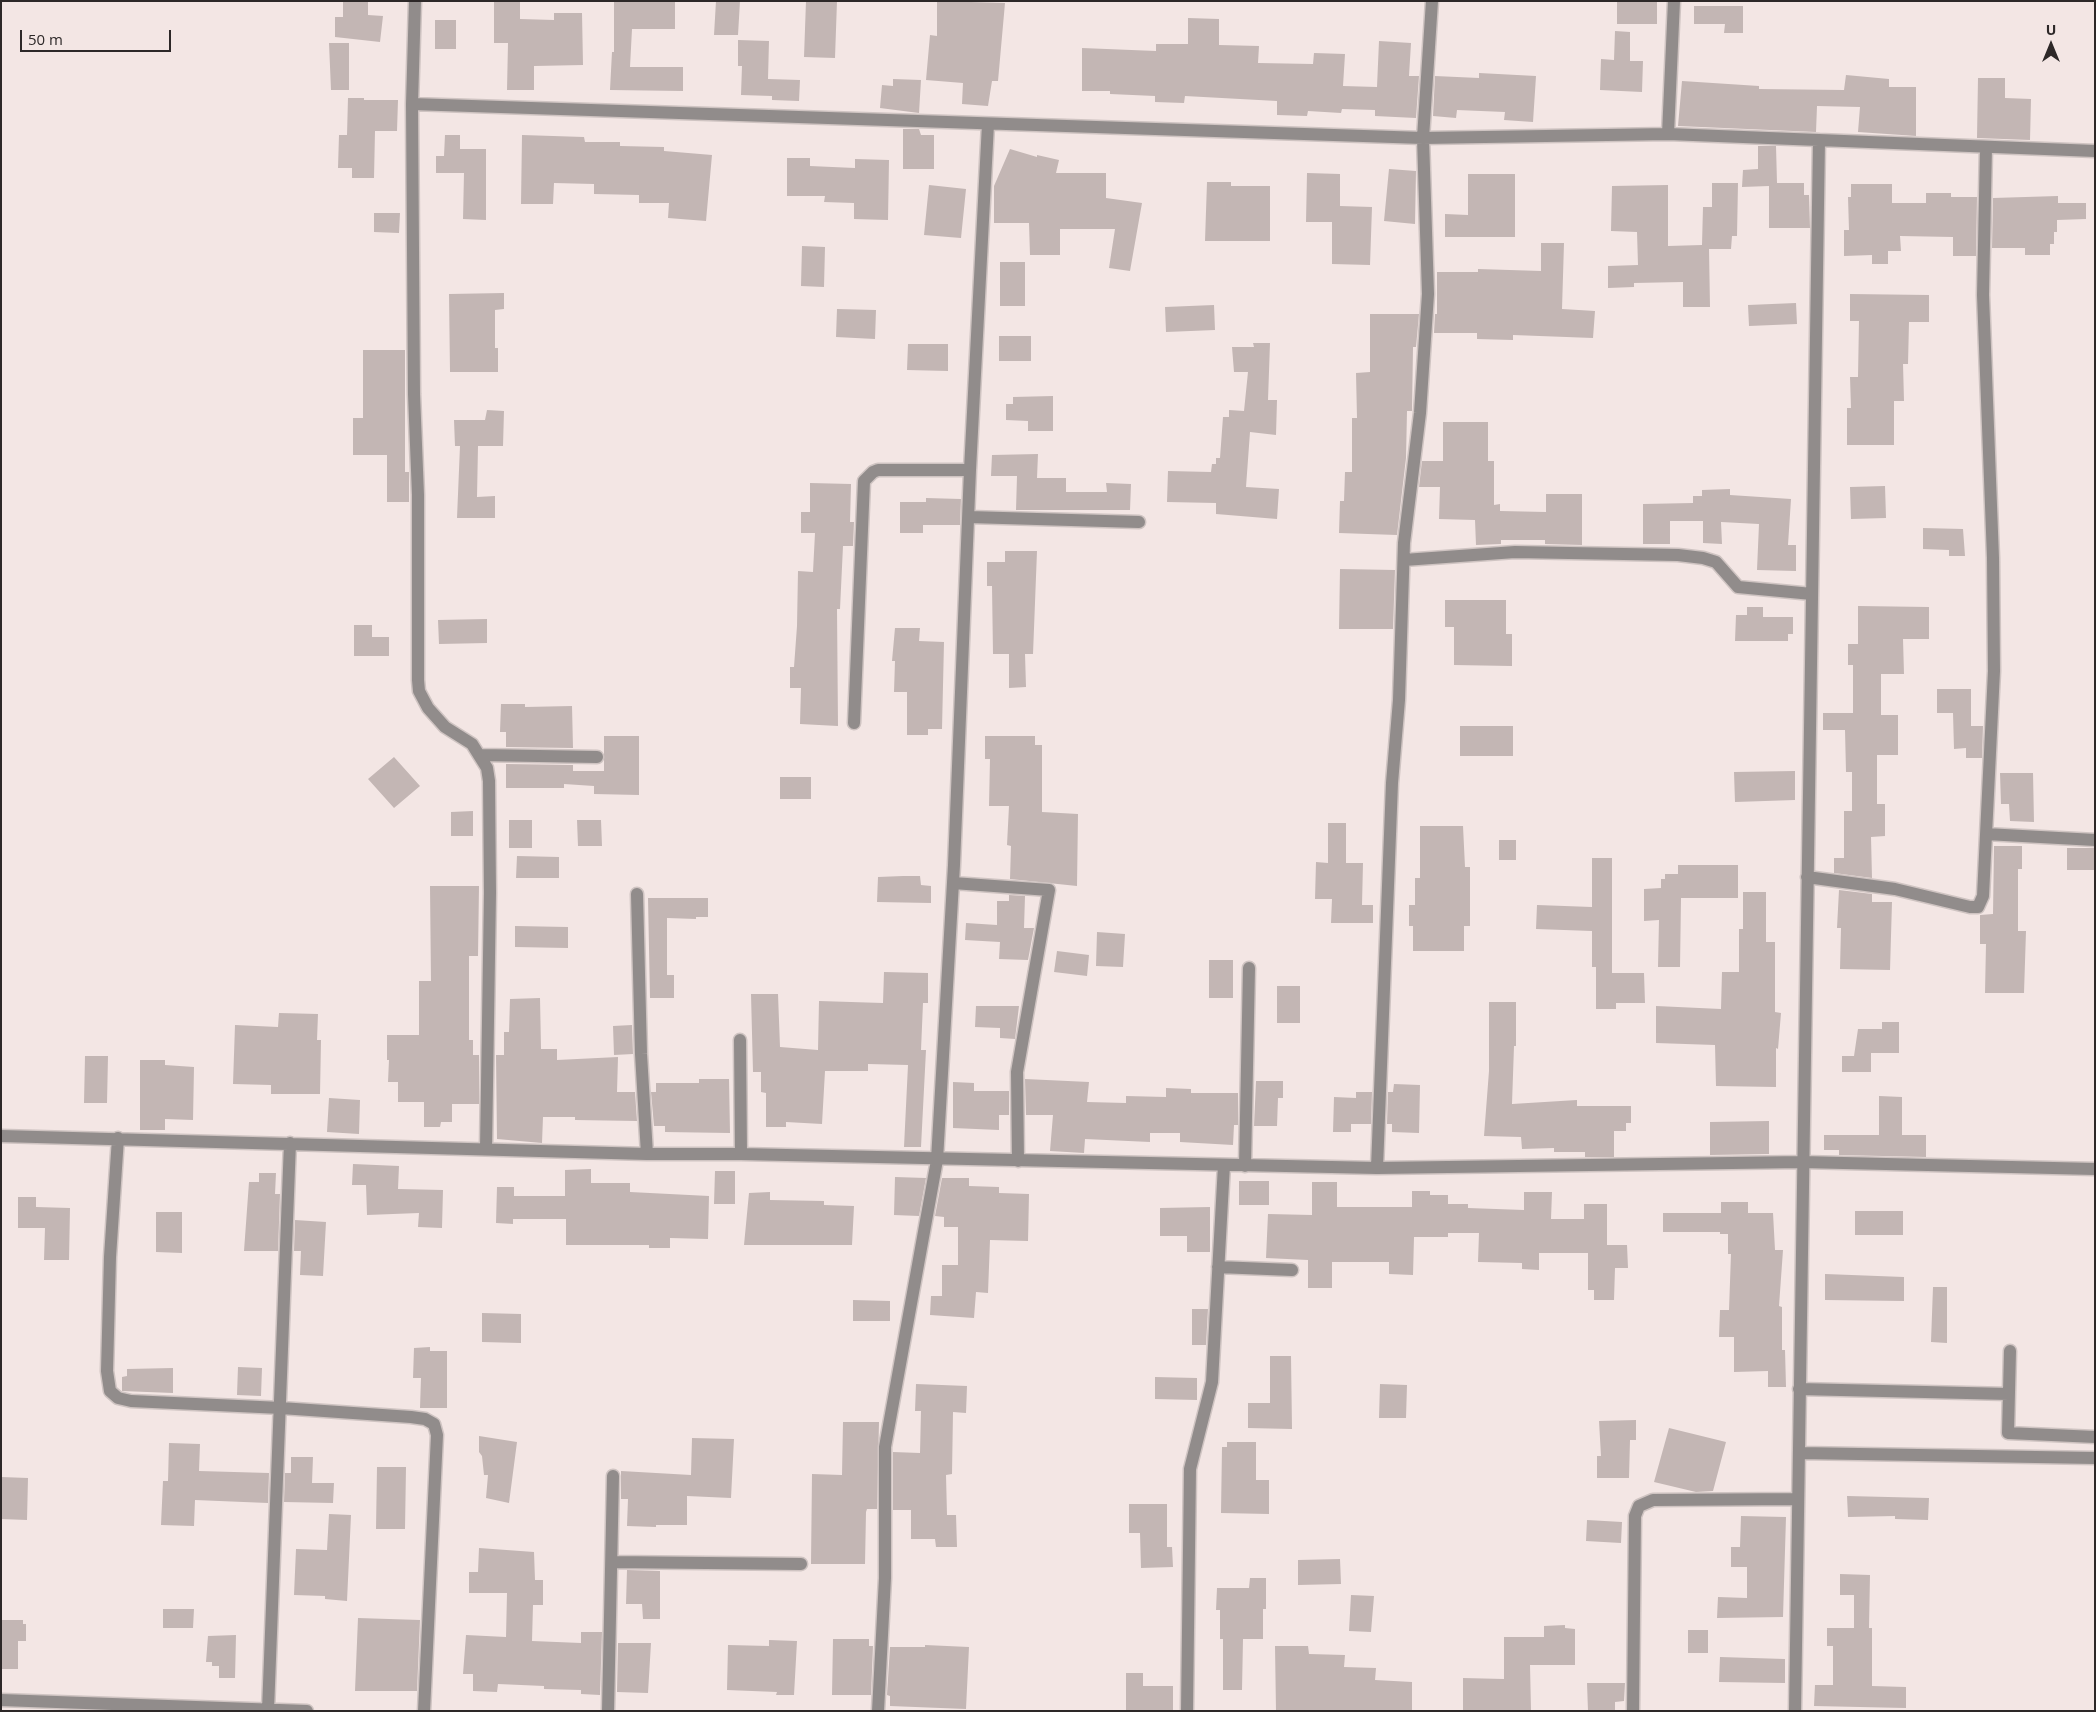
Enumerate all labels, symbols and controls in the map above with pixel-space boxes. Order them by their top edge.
scale bar [22,20,174,52]
north arrow [2026,20,2076,70]
text: U [2046,20,2056,39]
text: 50 m [28,29,63,49]

